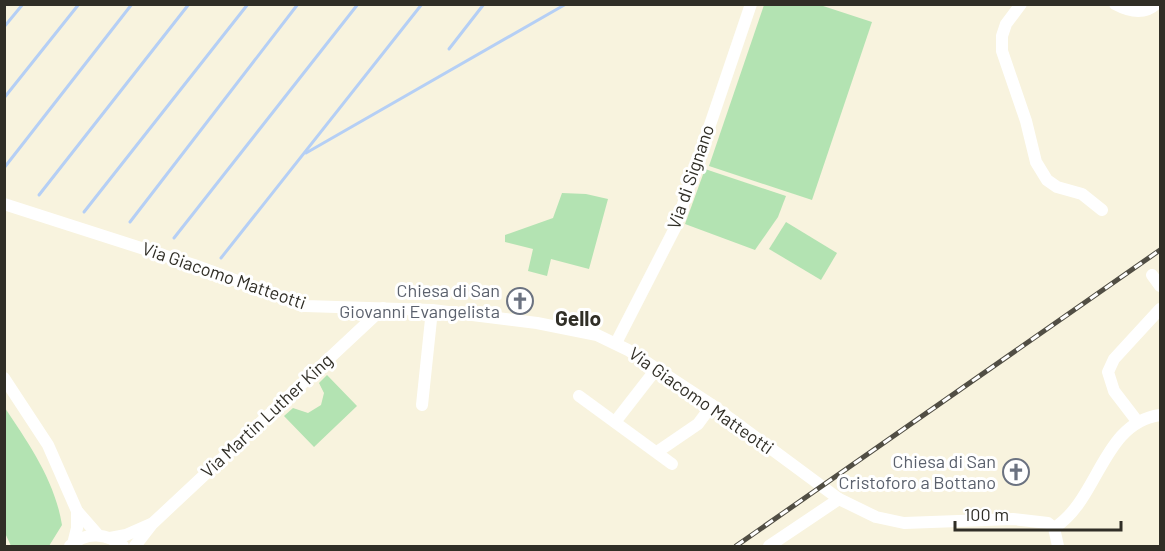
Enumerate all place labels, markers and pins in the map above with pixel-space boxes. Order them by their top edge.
place label: Chiesa di San Giovanni Evangelista [339,279,500,322]
church icon: Chiesa di San Giovanni Evangelista [505,286,535,316]
place label: Chiesa di San Cristoforo a Bottano [839,450,996,493]
church icon: Chiesa di San Cristoforo a Bottano [1001,457,1031,487]

